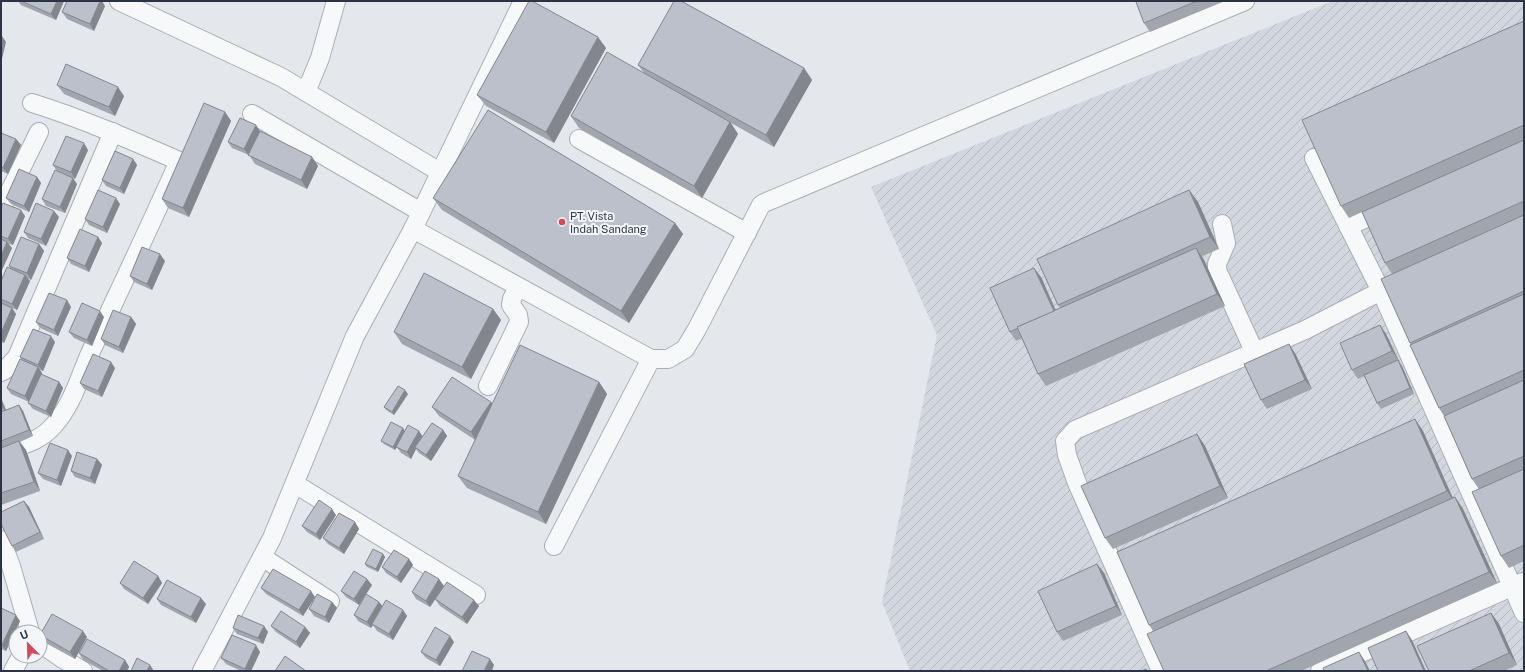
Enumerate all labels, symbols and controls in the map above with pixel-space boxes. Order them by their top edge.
place label: PT. Vista Indah Sandang [570,210,647,235]
marker: PT. Vista Indah Sandang [557,217,567,227]
north arrow [8,624,48,664]
text: U [18,628,30,642]

